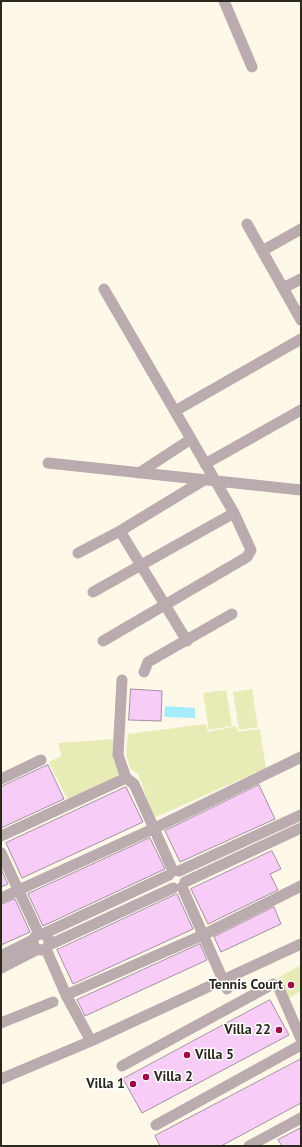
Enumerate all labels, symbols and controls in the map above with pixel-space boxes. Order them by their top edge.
place label: Tennis Court [209,977,283,993]
marker: Tennis Court [286,980,296,990]
place label: Villa 22 [224,1022,271,1038]
marker: Villa 22 [274,1025,284,1035]
place label: Villa 5 [195,1047,234,1063]
marker: Villa 5 [182,1050,192,1060]
place label: Villa 2 [154,1069,193,1085]
marker: Villa 2 [141,1072,151,1082]
place label: Villa 1 [86,1076,125,1092]
marker: Villa 1 [128,1079,138,1089]

